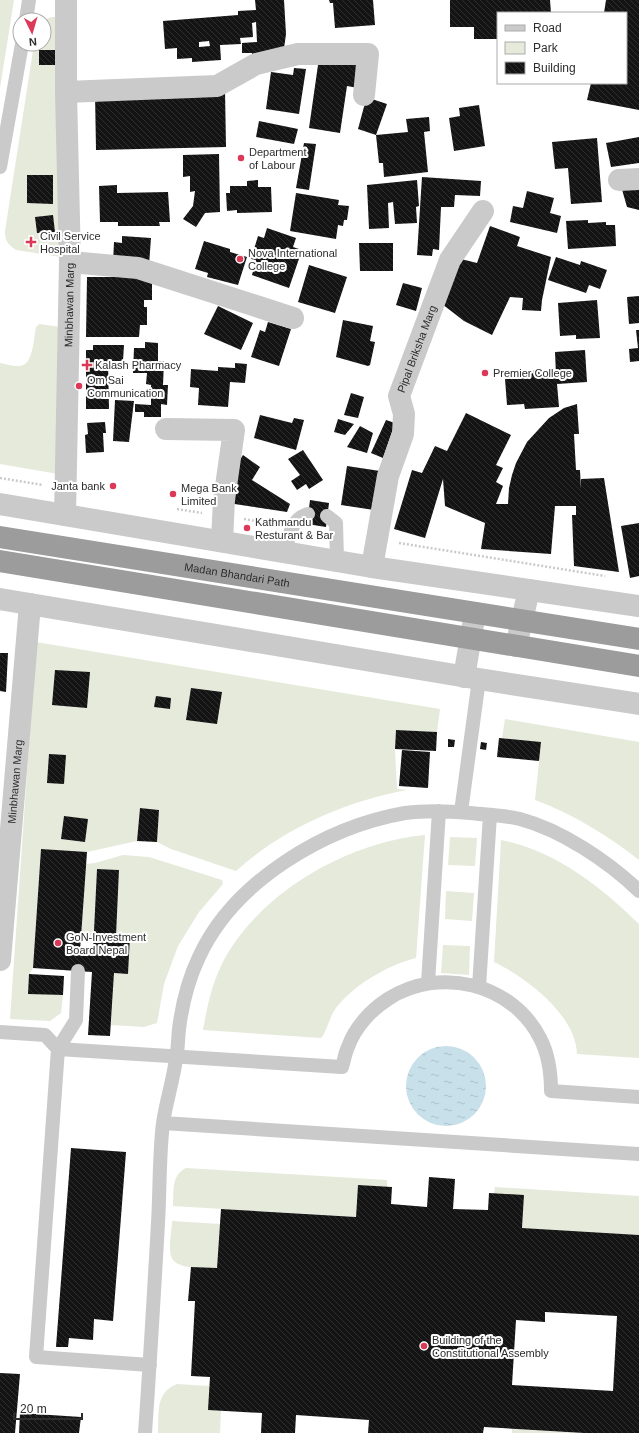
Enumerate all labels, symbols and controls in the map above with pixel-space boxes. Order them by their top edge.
north arrow [12,12,52,52]
legend [497,12,627,84]
text: Road [533,21,562,35]
text: N [28,36,37,48]
text: Park [533,41,559,55]
text: Building [533,61,576,75]
place label: Department of Labour [249,146,306,171]
marker: Department of Labour [236,153,246,163]
place label: Civil Service Hospital [40,230,101,255]
marker: Civil Service Hospital [25,236,37,248]
place label: Nova International College [248,247,337,272]
marker: Nova International College [235,254,245,264]
street label: Minbhawan Marg [62,263,76,347]
street label: Pipal Briksha Marg [395,304,439,394]
place label: Kalash Pharmacy [95,359,182,371]
marker: Kalash Pharmacy [82,360,92,370]
place label: Premier College [493,367,572,379]
marker: Premier College [480,368,490,378]
place label: Om Sai Communication [87,374,163,399]
marker: Om Sai Communication [74,381,84,391]
place label: Janta bank [51,480,105,492]
marker: Janta bank [108,481,118,491]
place label: Mega Bank Limited [181,482,237,507]
marker: Mega Bank Limited [168,489,178,499]
place label: Kathmandu Resturant & Bar [255,516,334,541]
marker: Kathmandu Resturant & Bar [242,523,252,533]
street label: Madan Bhandari Path [183,561,291,589]
street label: Minbhawan Marg [6,739,25,824]
place label: GoN-Investment Board Nepal [66,931,146,956]
marker: GoN-Investment Board Nepal [53,938,63,948]
place label: Building of the Constitutional Assembly [432,1334,549,1359]
marker: Building of the Constitutional Assembly [419,1341,429,1351]
scale bar [14,1395,82,1421]
text: 20 m [20,1402,47,1416]

